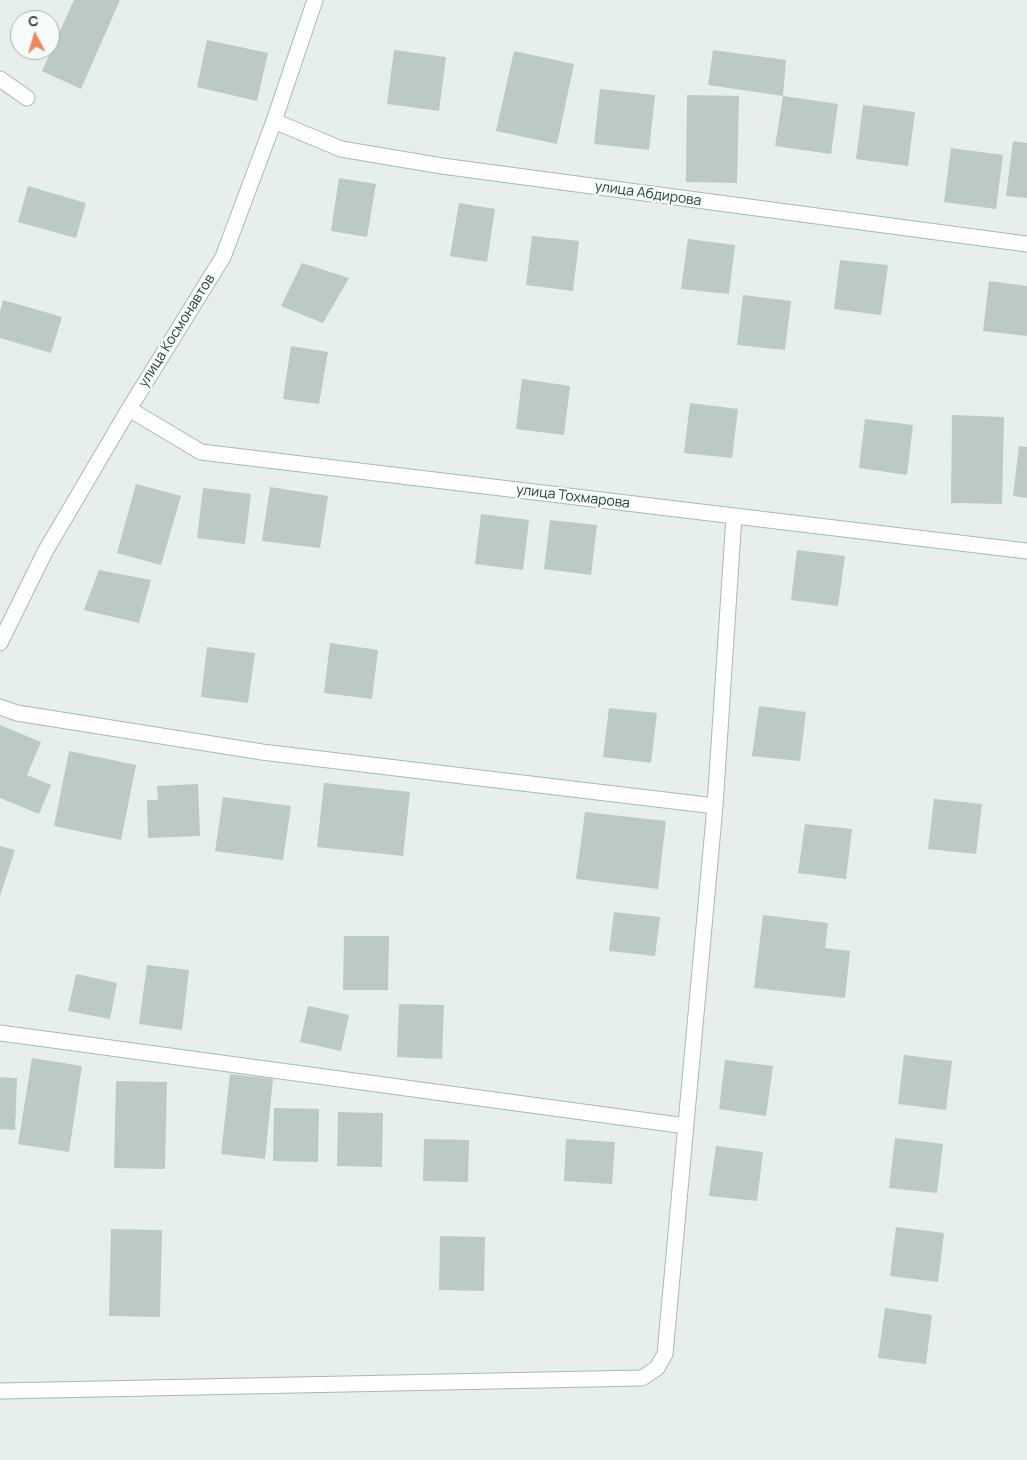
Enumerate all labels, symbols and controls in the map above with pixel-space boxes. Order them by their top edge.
north arrow [10,10,60,60]
text: С [27,11,40,31]
street label: улица Абдирова [594,178,702,210]
street label: улица Космонавтов [135,271,219,391]
street label: улица Тохмарова [515,482,631,512]

